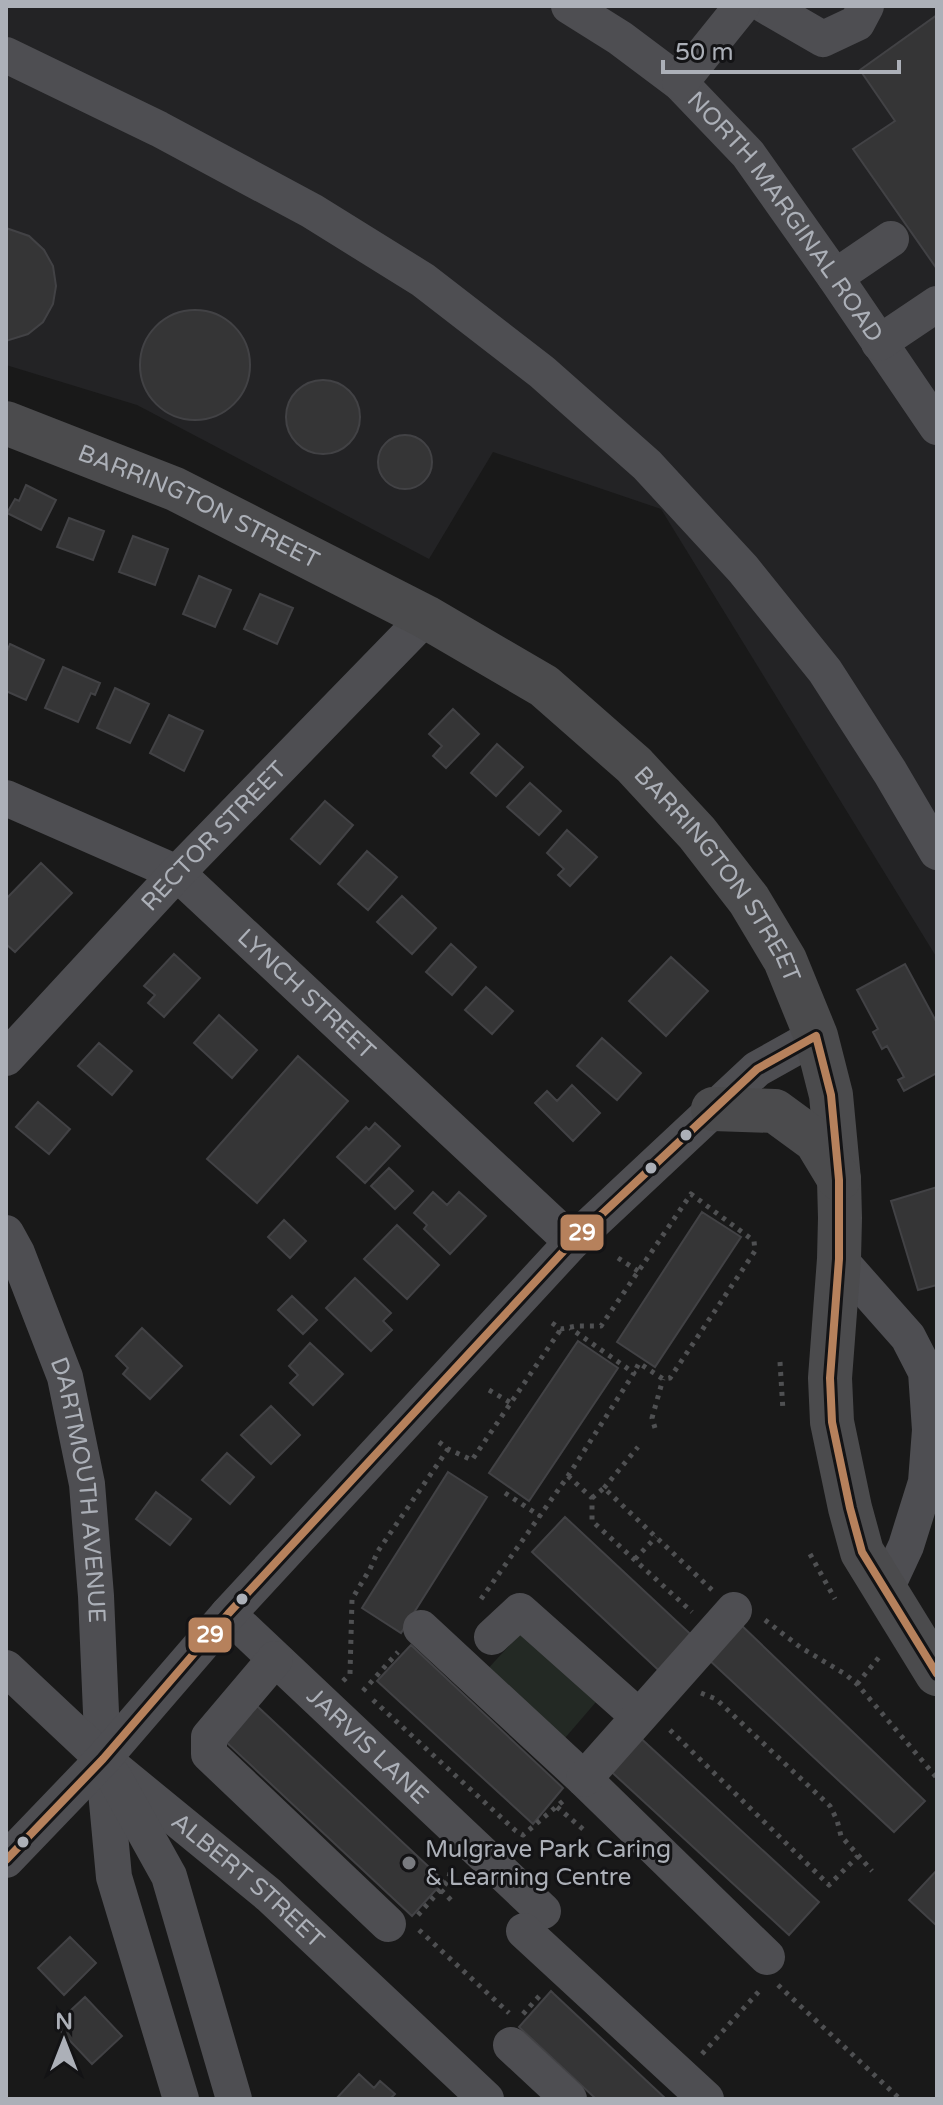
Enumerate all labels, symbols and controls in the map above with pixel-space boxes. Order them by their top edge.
scale bar [663,24,899,74]
text: 50 m [675,38,733,67]
street label: NORTH MARGINAL ROAD [681,85,889,348]
street label: BARRINGTON STREET [74,438,325,575]
street label: RECTOR STREET [135,755,293,917]
street label: BARRINGTON STREET [628,760,807,987]
street label: LYNCH STREET [232,923,382,1066]
unlabelled marker [678,1127,694,1143]
unlabelled marker [643,1160,659,1176]
line badge: 29 [559,1213,605,1252]
text: 29 [568,1220,596,1246]
street label: DARTMOUTH AVENUE [44,1353,112,1624]
unlabelled marker [234,1591,250,1607]
line badge: 29 [187,1616,233,1654]
text: 29 [196,1622,224,1648]
street label: JARVIS LANE [301,1681,435,1810]
street label: ALBERT STREET [166,1807,331,1954]
unlabelled marker [15,1834,31,1850]
place label: Mulgrave Park Caring & Learning Centre [425,1835,671,1892]
marker: Mulgrave Park Caring & Learning Centre [400,1854,418,1872]
north arrow [24,2001,104,2081]
text: N [55,2009,73,2035]

